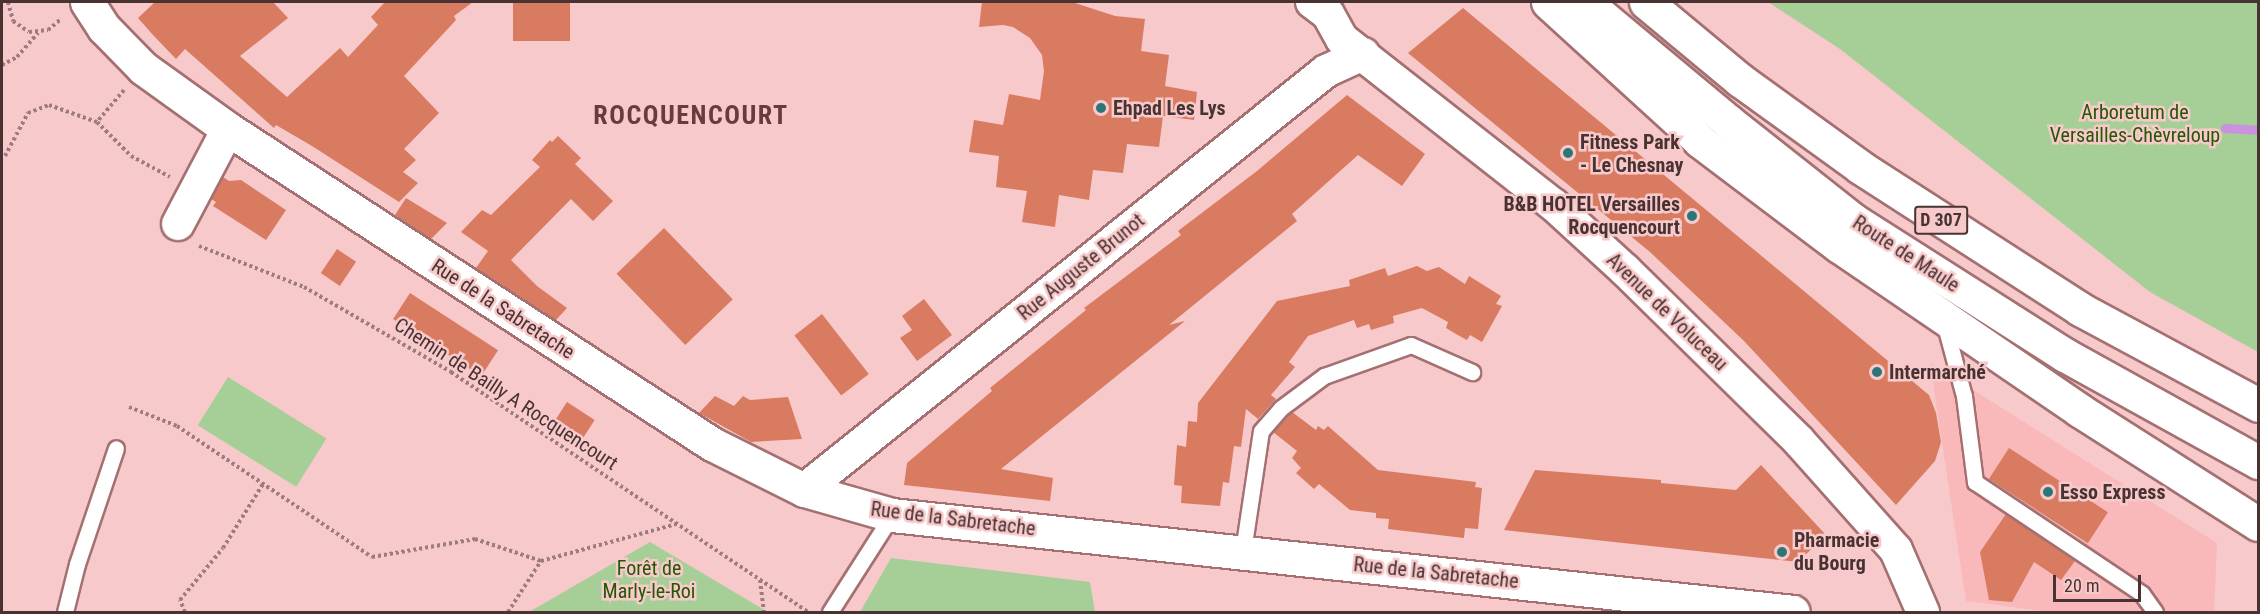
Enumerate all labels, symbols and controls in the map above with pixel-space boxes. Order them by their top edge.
place label: Ehpad Les Lys [1113,96,1226,120]
district label: ROCQUENCOURT [593,100,789,132]
marker: Ehpad Les Lys [1094,101,1108,115]
park label: Arboretum de Versailles-Chèvreloup [2050,101,2220,148]
place label: Fitness Park - Le Chesnay [1580,130,1683,177]
marker: Fitness Park - Le Chesnay [1561,146,1575,160]
place label: B&B HOTEL Versailles Rocquencourt [1503,192,1680,239]
road number: D 307 [1914,205,1968,235]
street label: Rue Auguste Brunot [1013,209,1149,325]
marker: B&B HOTEL Versailles Rocquencourt [1685,209,1699,223]
street label: Route de Maule [1848,211,1964,297]
street label: Avenue de Voluceau [1601,248,1733,376]
street label: Rue de la Sabretache [427,254,579,364]
street label: Chemin de Bailly A Rocquencourt [390,313,622,475]
place label: Intermarché [1889,360,1986,384]
marker: Intermarché [1870,365,1884,379]
place label: Esso Express [2060,480,2165,504]
marker: Esso Express [2041,485,2055,499]
street label: Rue de la Sabretache [869,497,1037,541]
place label: Pharmacie du Bourg [1794,528,1879,575]
marker: Pharmacie du Bourg [1775,545,1789,559]
street label: Rue de la Sabretache [1352,552,1520,594]
park label: Forêt de Marly-le-Roi [603,557,695,604]
scale bar [2056,563,2144,601]
text: 20 m [2064,575,2099,596]

